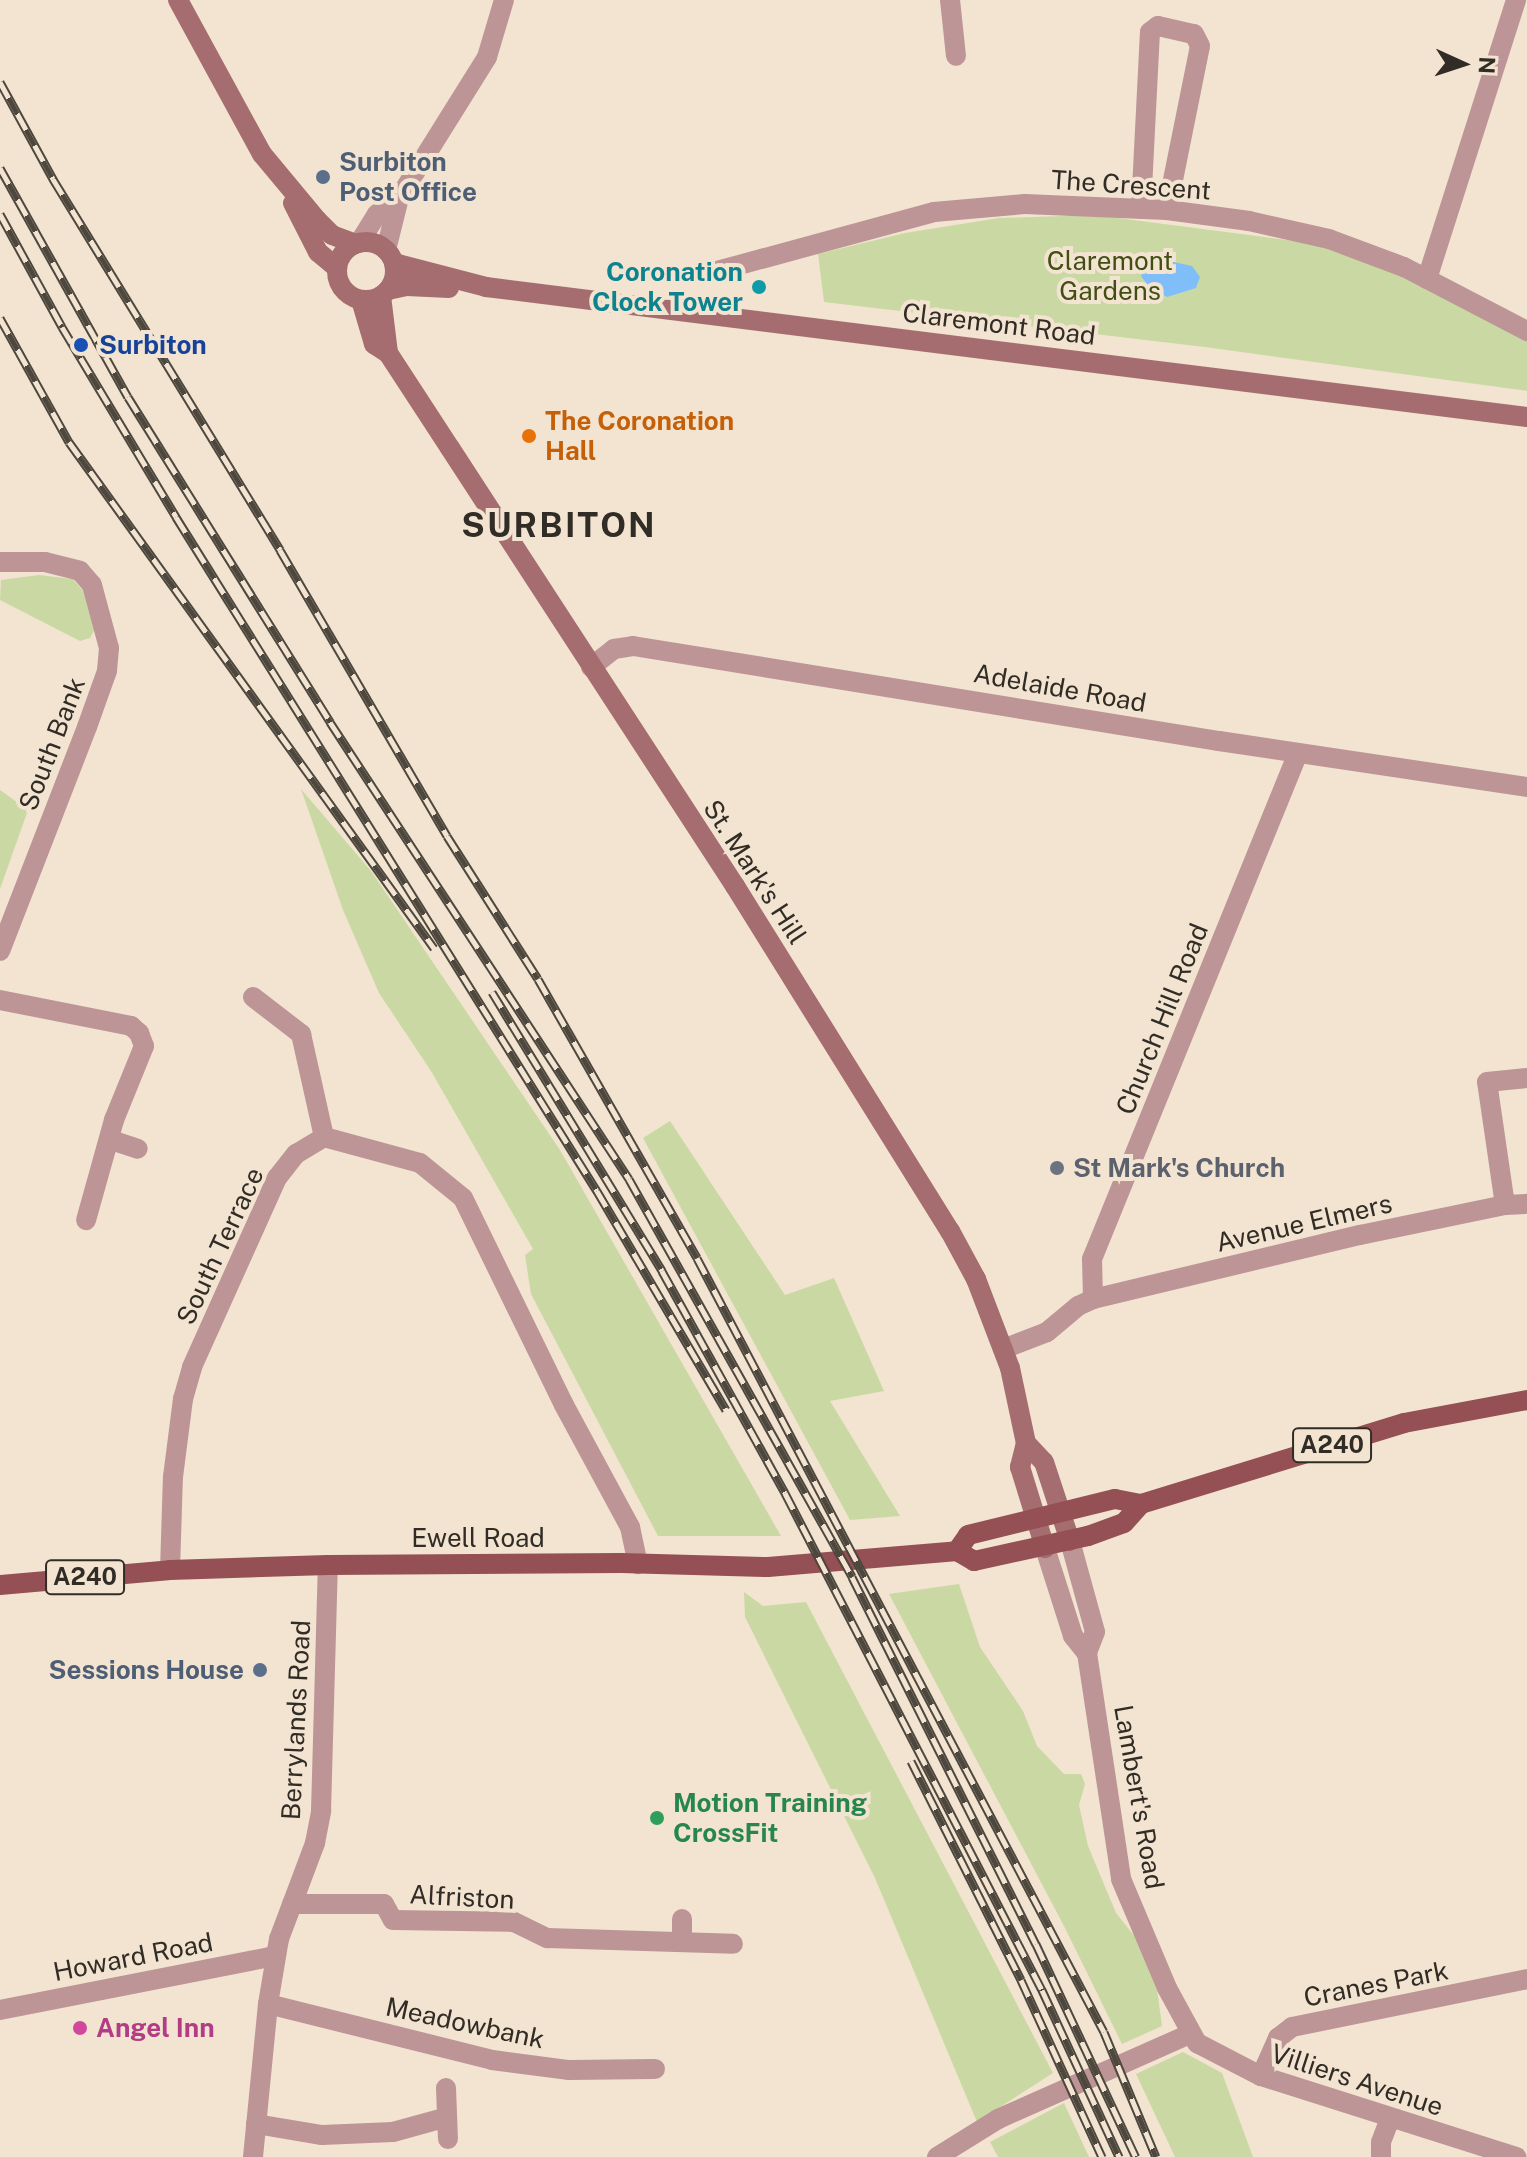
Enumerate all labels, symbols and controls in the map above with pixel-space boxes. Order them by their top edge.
north arrow [1423,24,1503,104]
text: N [1474,56,1500,75]
place label: Surbiton Post Office [339,146,477,208]
street label: The Crescent [1050,164,1212,206]
marker: Surbiton Post Office [314,168,332,186]
park label: Claremont Gardens [1047,245,1173,306]
place label: Coronation Clock Tower [592,256,743,318]
marker: Coronation Clock Tower [750,278,768,296]
street label: Claremont Road [901,297,1097,351]
place label: Surbiton [99,329,207,361]
marker: Surbiton [70,334,92,356]
place label: The Coronation Hall [545,405,734,466]
marker: The Coronation Hall [520,427,538,445]
district label: SURBITON [461,506,657,546]
street label: Adelaide Road [971,657,1149,719]
street label: South Bank [12,673,92,815]
street label: St. Mark's Hill [697,794,813,950]
street label: Church Hill Road [1109,919,1215,1119]
place label: St Mark's Church [1073,1152,1285,1184]
marker: St Mark's Church [1048,1159,1066,1177]
street label: South Terrace [170,1162,270,1330]
street label: Avenue Elmers [1213,1188,1395,1258]
road number: A240 [1292,1425,1372,1465]
street label: Ewell Road [411,1522,545,1554]
road number: A240 [45,1557,125,1597]
street label: Berrylands Road [275,1619,317,1821]
place label: Sessions House [48,1654,244,1686]
marker: Sessions House [251,1661,269,1679]
street label: Lambert's Road [1107,1702,1171,1892]
place label: Motion Training CrossFit [673,1787,867,1848]
marker: Motion Training CrossFit [648,1809,666,1827]
street label: Alfriston [409,1879,515,1915]
street label: Howard Road [51,1926,215,1988]
street label: Cranes Park [1301,1955,1451,2013]
street label: Meadowbank [383,1991,547,2055]
place label: Angel Inn [96,2012,215,2044]
marker: Angel Inn [71,2019,89,2037]
street label: Villiers Avenue [1267,2037,1447,2123]

